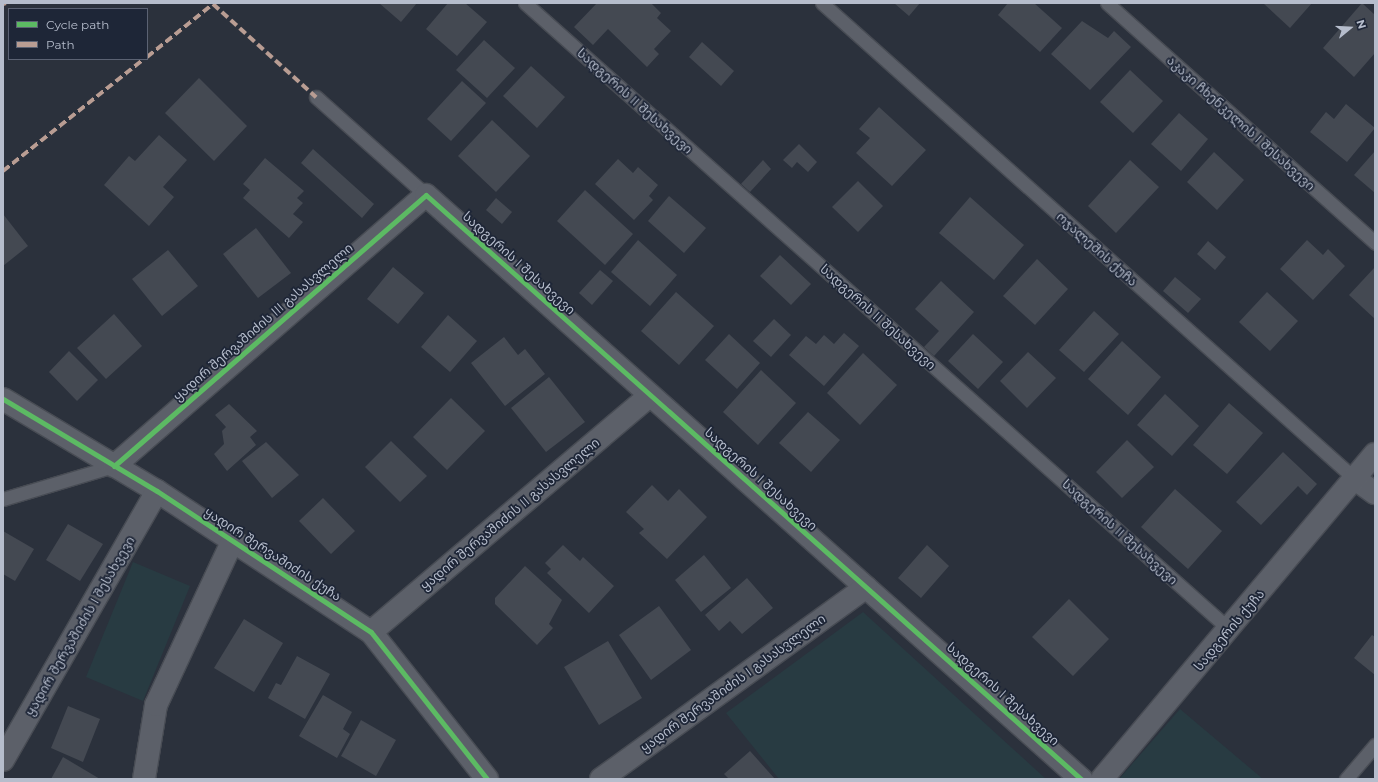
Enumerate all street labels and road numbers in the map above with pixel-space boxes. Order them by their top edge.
street label: სადგერის II შესახვევი [574,45,696,157]
street label: აკაკი ჩხენკელის I შესახვევი [1164,52,1318,194]
street label: სადგერის I შესახვევი [459,208,579,318]
street label: ოჯალეშის ქუჩა [1053,209,1141,289]
street label: ყადირ შერვაშიძის III გასასვლელი [170,240,356,404]
street label: სადგერის II შესახვევი [817,261,939,373]
street label: სადგერის I შესახვევი [701,424,821,534]
street label: ყადირ შერვაშიძის II გასასვლელი [417,435,603,593]
street label: სადგერის II შესახვევი [1059,476,1181,588]
street label: ყადირ შერვაშიძის ქუჩა [202,504,344,604]
street label: ყადირ შერვაშიძის I შესახვევი [22,533,138,719]
street label: სადგერის ქუჩა [1190,586,1268,674]
street label: ყადირ შერვაშიძის I გასასვლელი [637,611,829,755]
street label: სადგერის I შესახვევი [943,639,1063,749]

